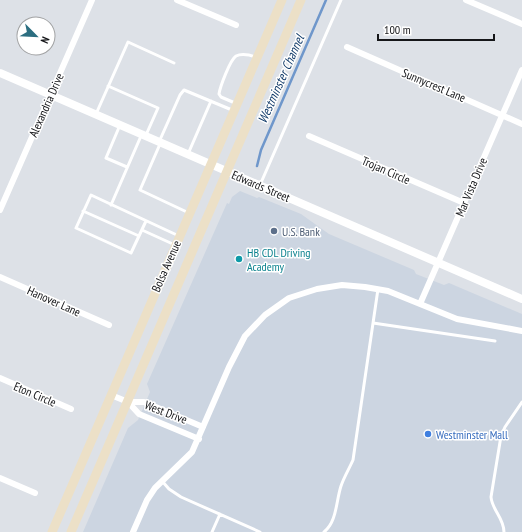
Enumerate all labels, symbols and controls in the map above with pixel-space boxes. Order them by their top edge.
north arrow [16,16,56,56]
scale bar [378,16,494,42]
text: 100 m [384,22,411,37]
water label: Westminster Channel [254,30,309,126]
text: N [38,35,53,46]
street label: Sunnycrest Lane [400,65,468,105]
street label: Alexandria Drive [25,71,67,139]
street label: Trojan Circle [359,153,413,187]
street label: Mar Vista Drive [452,155,490,219]
street label: Edwards Street [229,167,293,205]
place label: U.S. Bank [282,224,320,239]
marker: U.S. Bank [269,226,279,236]
street label: Bolsa Avenue [148,238,184,294]
place label: HB CDL Driving Academy [247,245,310,274]
marker: HB CDL Driving Academy [234,254,244,264]
street label: Hanover Lane [25,283,83,319]
street label: Eton Circle [11,378,59,410]
street label: West Drive [143,397,189,427]
place label: Westminster Mall [436,427,508,442]
marker: Westminster Mall [423,429,433,439]

